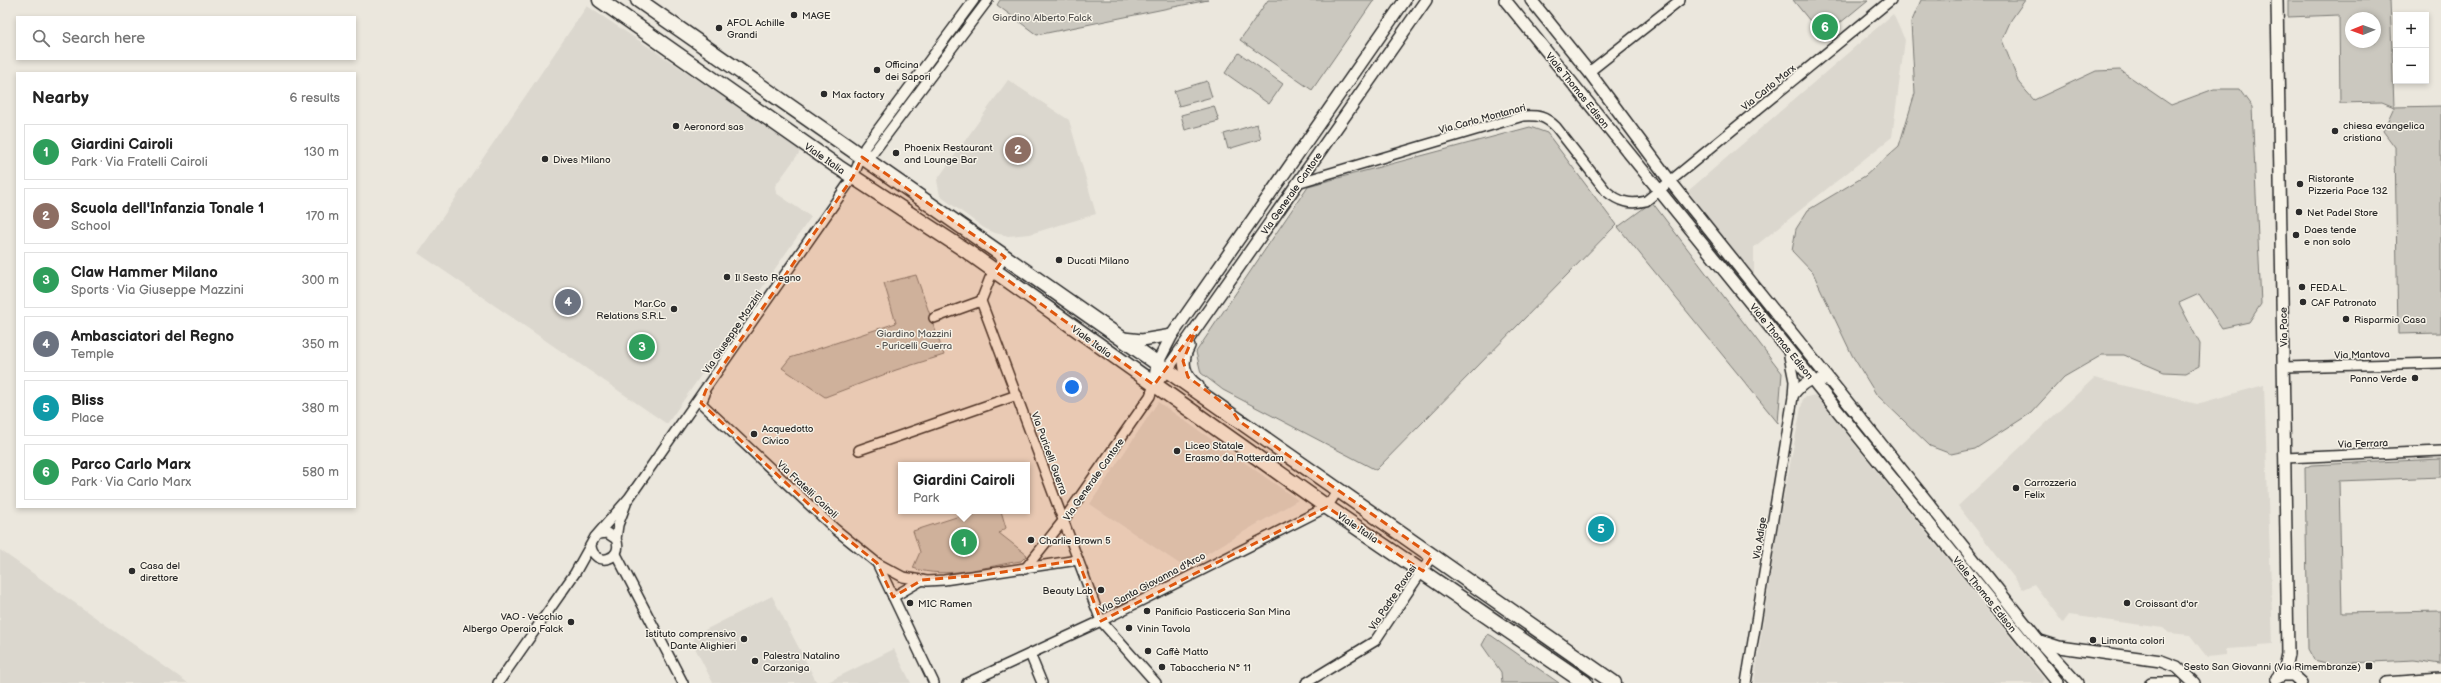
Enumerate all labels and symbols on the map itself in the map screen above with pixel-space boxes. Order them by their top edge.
marker: MAGE [789,10,799,20]
place label: MAGE [802,10,831,22]
park label: Giardino Alberto Falck [992,12,1092,24]
pin: 6 [1812,12,1838,42]
north arrow [2345,12,2381,48]
place label: AFOL Achille Grandi [727,17,785,41]
marker: AFOL Achille Grandi [714,23,724,33]
street label: Viale Thomas Edison [1543,50,1612,131]
place label: Officina dei Sapori [885,59,931,83]
street label: Via Carlo Marx [1739,62,1798,113]
marker: Officina dei Sapori [872,65,882,75]
marker: Max factory [819,89,829,99]
place label: Max factory [832,89,885,101]
street label: Via Carlo Montanari [1438,102,1527,136]
place label: chiesa evangelica cristiana [2343,120,2425,144]
marker: Aeronord sas [671,121,681,131]
place label: Aeronord sas [684,121,744,133]
marker: chiesa evangelica cristiana [2330,126,2340,136]
pin: 2 [1005,135,1031,165]
street label: Viale Italia [802,141,847,177]
place label: Phoenix Restaurant and Lounge Bar [904,142,993,166]
marker: Phoenix Restaurant and Lounge Bar [891,148,901,158]
street label: Via Generale Cantore [1259,150,1325,237]
marker: Dives Milano [540,154,550,164]
place label: Dives Milano [553,154,611,166]
place label: Ristorante Pizzeria Pace 132 [2308,173,2388,197]
marker: Ristorante Pizzeria Pace 132 [2295,179,2305,189]
marker: Net Padel Store [2294,207,2304,217]
place label: Net Padel Store [2307,207,2378,219]
place label: Daes tende e non solo [2304,224,2356,248]
marker: Daes tende e non solo [2291,230,2301,240]
marker: Ducati Milano [1054,255,1064,265]
place label: Ducati Milano [1067,255,1129,267]
marker: Il Sesto Regno [722,272,732,282]
place label: Il Sesto Regno [735,272,801,284]
marker: FED.A.L. [2297,282,2307,292]
place label: FED.A.L. [2310,282,2347,294]
pin: 4 [555,287,581,317]
street label: Via Giuseppe Mazzini [701,289,765,376]
marker: CAF Patronato [2298,297,2308,307]
place label: CAF Patronato [2311,297,2377,309]
place label: Mar.Co Relations S.R.L. [596,298,666,322]
street label: Viale Thomas Edison [1747,301,1816,382]
marker: Mar.Co Relations S.R.L. [669,304,679,314]
street label: Via Pace [2278,307,2290,347]
marker: Risparmio Casa [2341,314,2351,324]
place label: Risparmio Casa [2354,314,2426,326]
street label: Viale Italia [1069,323,1114,361]
park label: Giardino Mazzini - Puricelli Guerra [876,328,952,352]
pin: 3 [629,332,655,362]
street label: Via Mantova [2334,349,2390,361]
place label: Panno Verde [2350,373,2407,385]
marker: Panno Verde [2410,373,2420,383]
your location [1062,377,1082,397]
street label: Via Puricelli Guerra [1029,410,1070,497]
place label: Acquedotto Civico [762,423,814,447]
marker: Acquedotto Civico [749,429,759,439]
street label: Via Generale Cantore [1061,436,1127,523]
street label: Via Ferrara [2338,437,2389,451]
place label: Liceo Statale Erasmo da Rotterdam [1185,440,1284,464]
marker: Liceo Statale Erasmo da Rotterdam [1172,446,1182,456]
street label: Via Fratelli Cairoli [774,458,840,521]
place label: Carrozzeria Felix [2024,477,2077,501]
marker: Carrozzeria Felix [2011,483,2021,493]
street label: Viale Italia [1335,510,1380,546]
pin: 5 [1588,514,1614,544]
street label: Via Adige [1751,516,1769,560]
pin: 1 [951,527,977,557]
marker: Charlie Brown 5 [1026,535,1036,545]
place label: Charlie Brown 5 [1039,535,1111,547]
street label: Via Santa Giovanna d'Arco [1097,550,1208,616]
street label: Viale Thomas Edison [1950,554,2019,635]
place label: Casa del direttore [140,560,180,584]
street label: Via Padre Ravasi [1366,562,1419,633]
marker: Casa del direttore [127,566,137,576]
place label: Beauty Lab [1043,585,1093,597]
marker: Beauty Lab [1096,585,1106,595]
marker: MIC Ramen [905,598,915,608]
place label: MIC Ramen [918,598,973,610]
marker: Croissant d'or [2122,598,2132,608]
place label: Croissant d'or [2135,598,2198,610]
marker: Panificio Pasticceria San Mina [1142,606,1152,616]
place label: Panificio Pasticceria San Mina [1155,606,1291,618]
place label: VAO - Vecchio Albergo Operaio Falck [463,611,563,635]
marker: VAO - Vecchio Albergo Operaio Falck [566,617,576,627]
marker: Vinin Tavola [1124,623,1134,633]
place label: Vinin Tavola [1137,623,1191,635]
place label: Istituto comprensivo Dante Alighieri [645,628,736,652]
marker: Istituto comprensivo Dante Alighieri [739,634,749,644]
marker: Limonta colori [2088,635,2098,645]
place label: Limonta colori [2101,635,2165,647]
marker: Caffè Matto [1143,646,1153,656]
place label: Caffè Matto [1156,646,1209,658]
place label: Palestra Natalino Carzaniga [763,650,840,674]
marker: Palestra Natalino Carzaniga [750,656,760,666]
place label: Sesto San Giovanni (Via Rimembranze) [2184,661,2361,673]
marker: Sesto San Giovanni (Via Rimembranze) [2364,661,2374,671]
marker: Tabaccheria N° 11 [1157,662,1167,672]
place label: Tabaccheria N° 11 [1170,662,1251,674]

